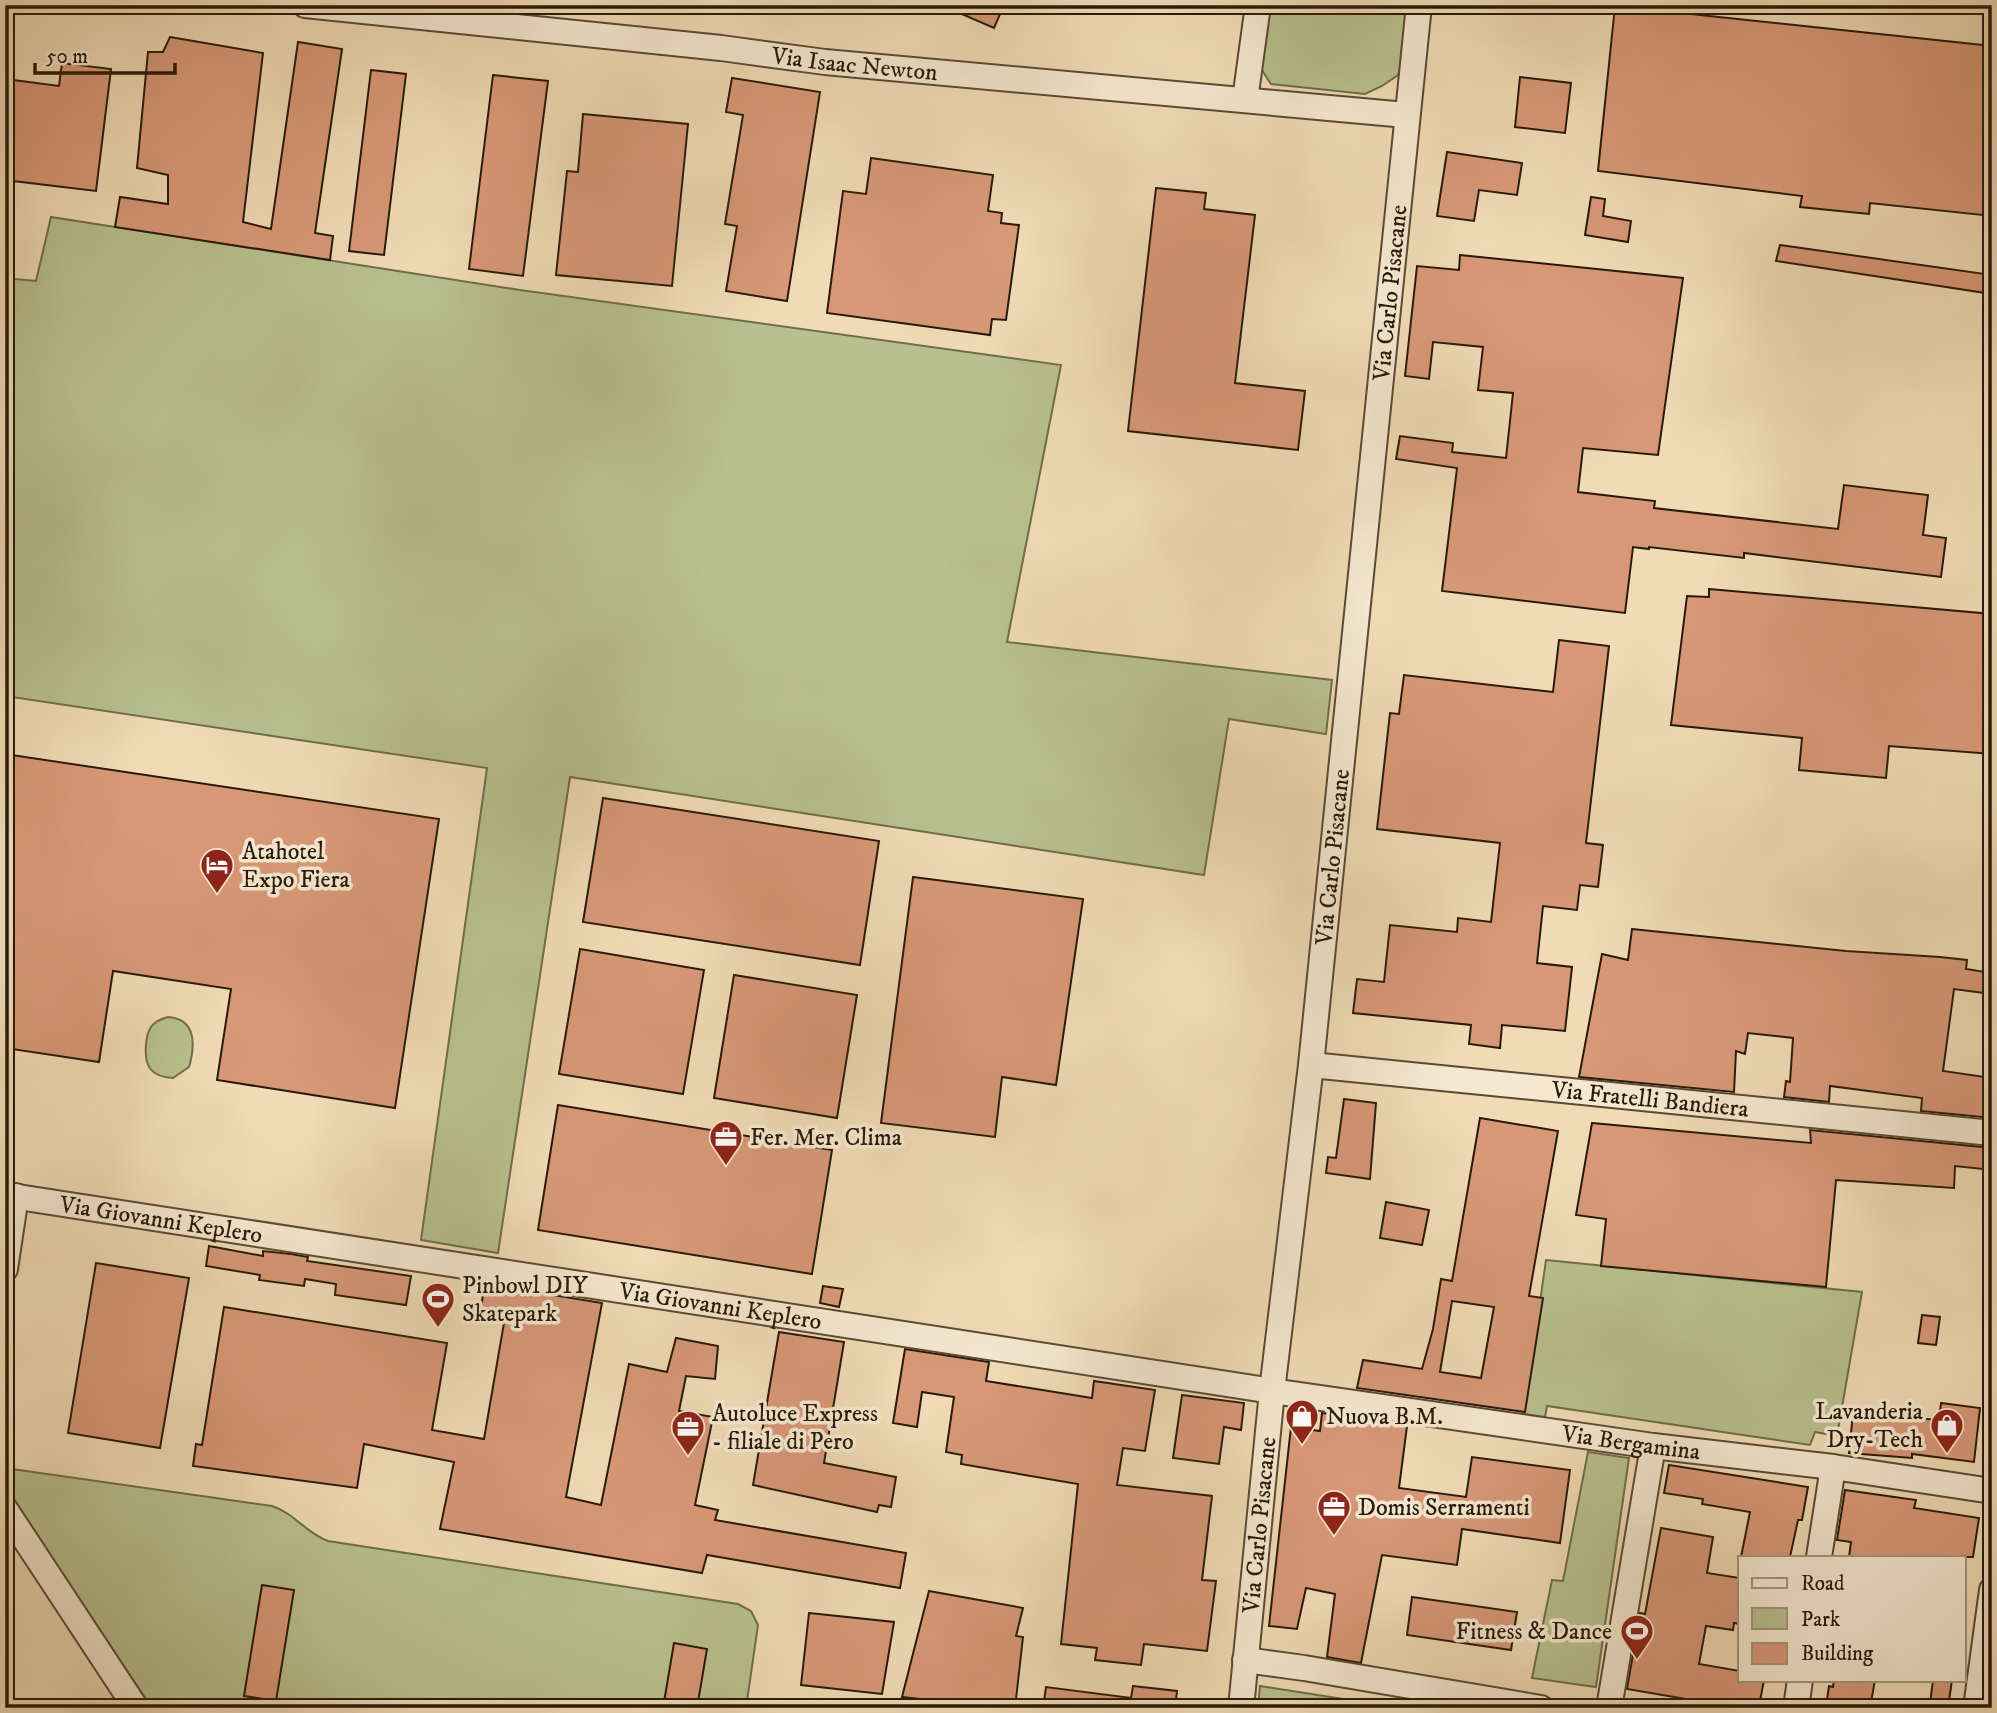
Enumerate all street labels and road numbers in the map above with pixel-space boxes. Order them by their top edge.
street label: Via Isaac Newton [769,41,939,88]
street label: Via Carlo Pisacane [1367,203,1415,383]
street label: Via Carlo Pisacane [1309,767,1357,947]
street label: Via Fratelli Bandiera [1549,1075,1751,1125]
street label: Via Giovanni Keplero [57,1190,264,1251]
street label: Via Giovanni Keplero [616,1276,824,1337]
street label: Via Bergamina [1559,1419,1703,1468]
street label: Via Carlo Pisacane [1236,1435,1283,1615]

